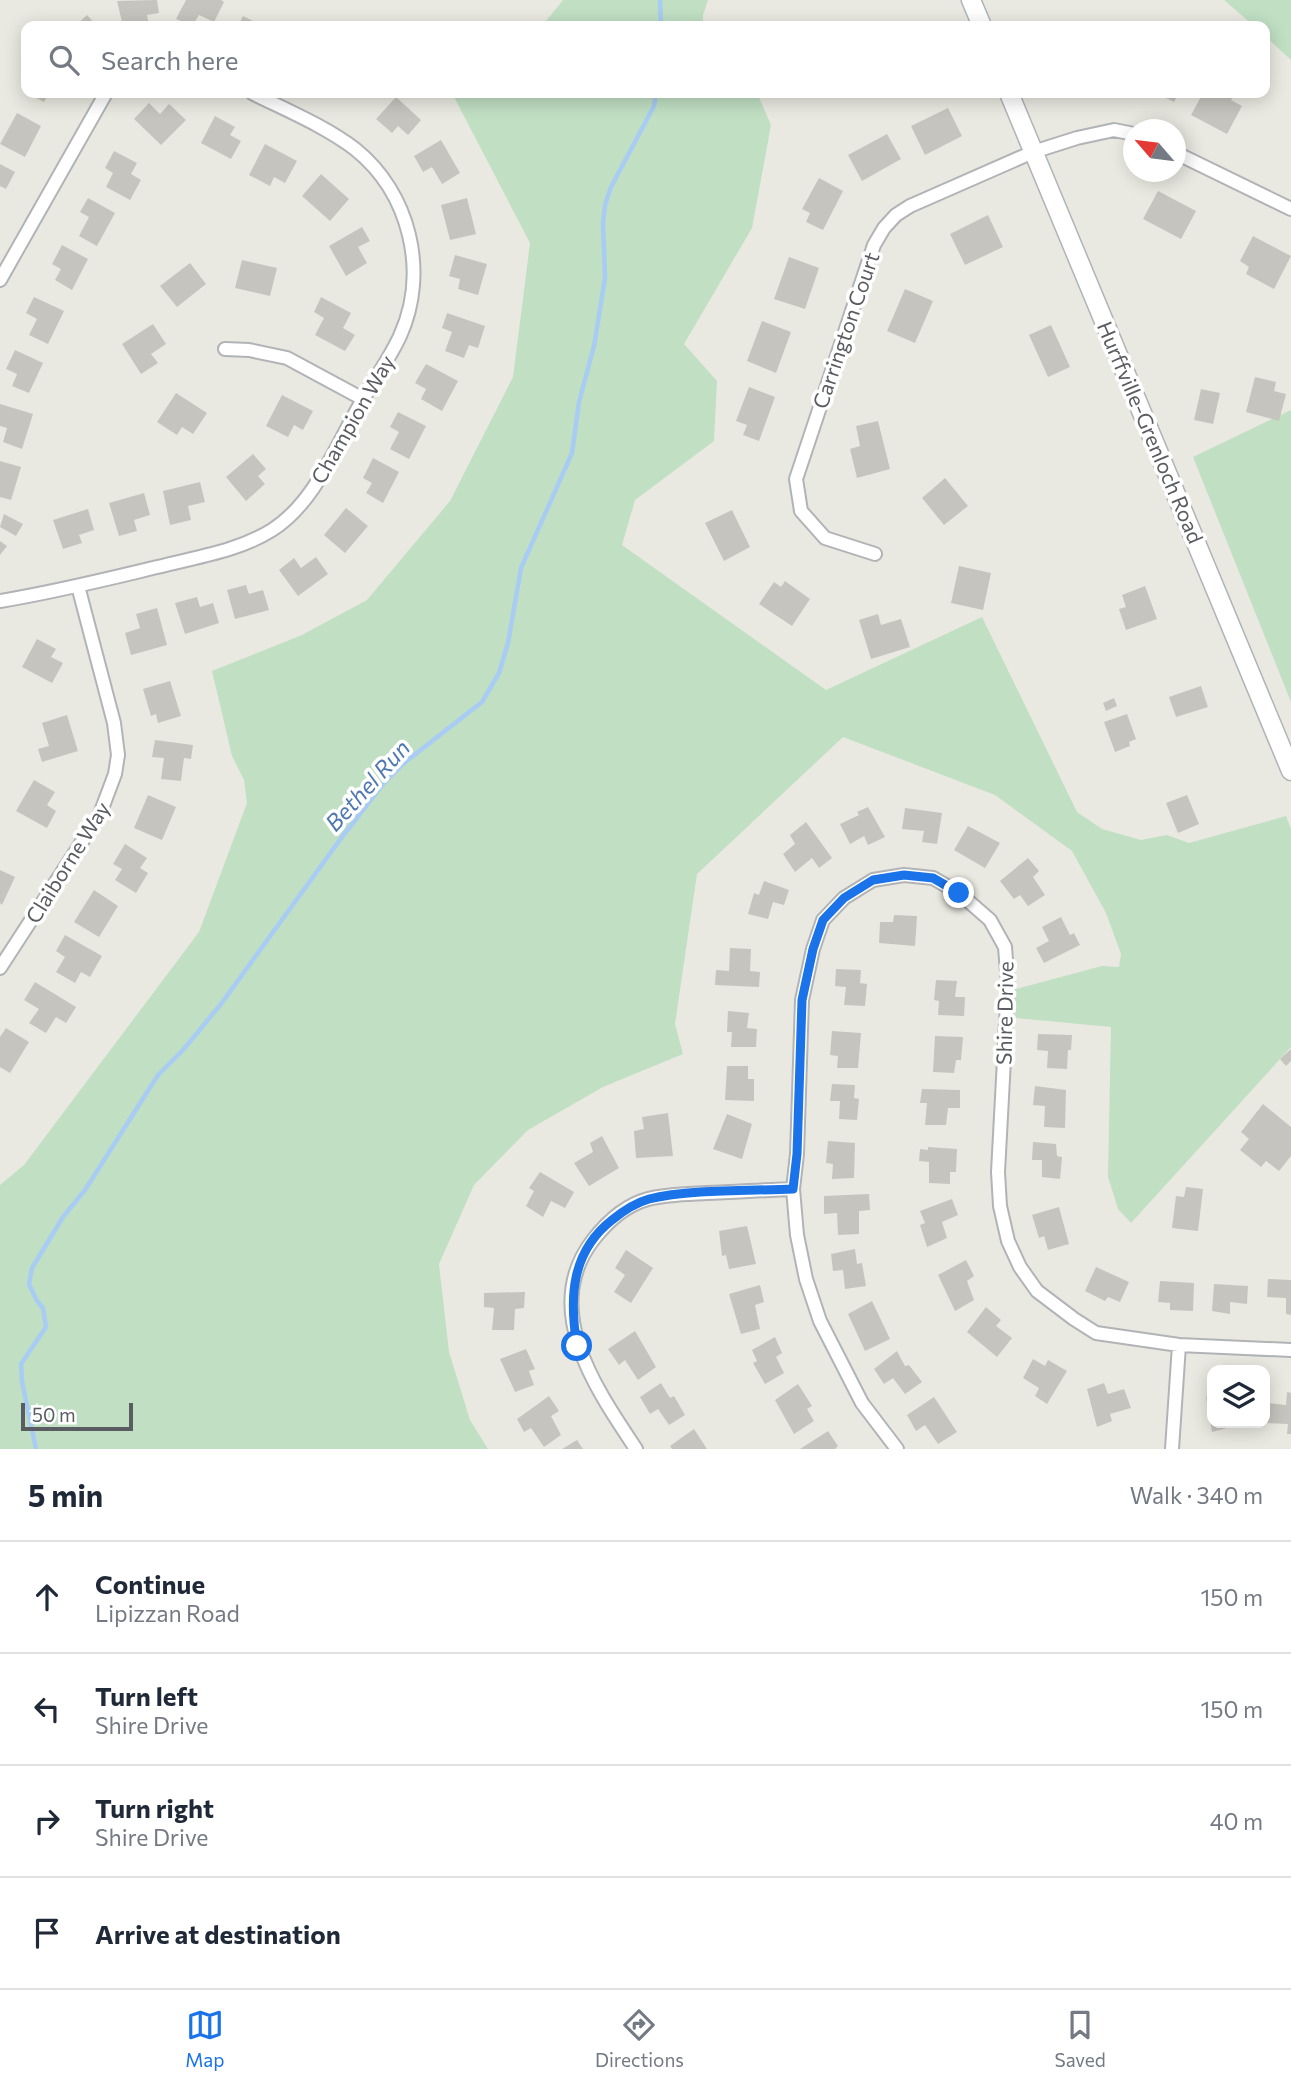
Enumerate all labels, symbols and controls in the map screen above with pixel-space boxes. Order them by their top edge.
search box [21,21,1270,98]
icon: search [45,41,83,79]
text: Search here [101,44,239,75]
north arrow [1123,119,1186,182]
street label: Carrington Court [807,249,883,411]
street label: Hurffville-Grenloch Road [1093,317,1209,547]
street label: Champion Way [305,350,399,488]
water label: Bethel Run [319,734,415,836]
street label: Claiborne Way [20,797,114,927]
route end [943,877,974,908]
street label: Shire Drive [991,961,1017,1065]
route start [561,1330,592,1361]
map controls [1207,1365,1270,1428]
button: layers [1207,1365,1270,1428]
scale bar [21,1400,133,1432]
text: 50 m [32,1403,76,1426]
text: 5 min [28,1476,103,1513]
text: Walk · 340 m [1130,1481,1263,1509]
text: Continue [95,1568,205,1599]
icon: ahead [28,1578,66,1616]
text: 150 m [1200,1583,1263,1611]
text: Lipizzan Road [95,1599,240,1627]
text: Turn left [95,1680,198,1711]
icon: left [28,1690,66,1728]
text: 150 m [1200,1695,1263,1723]
text: Shire Drive [95,1711,208,1739]
text: Turn right [95,1792,214,1823]
icon: right [28,1802,66,1840]
text: 40 m [1210,1807,1263,1835]
text: Shire Drive [95,1823,208,1851]
icon: arrive [28,1914,66,1952]
text: Arrive at destination [95,1918,341,1949]
tab: Map [185,2006,224,2071]
tab: Directions [595,2006,684,2071]
tab: Saved [1054,2006,1106,2071]

